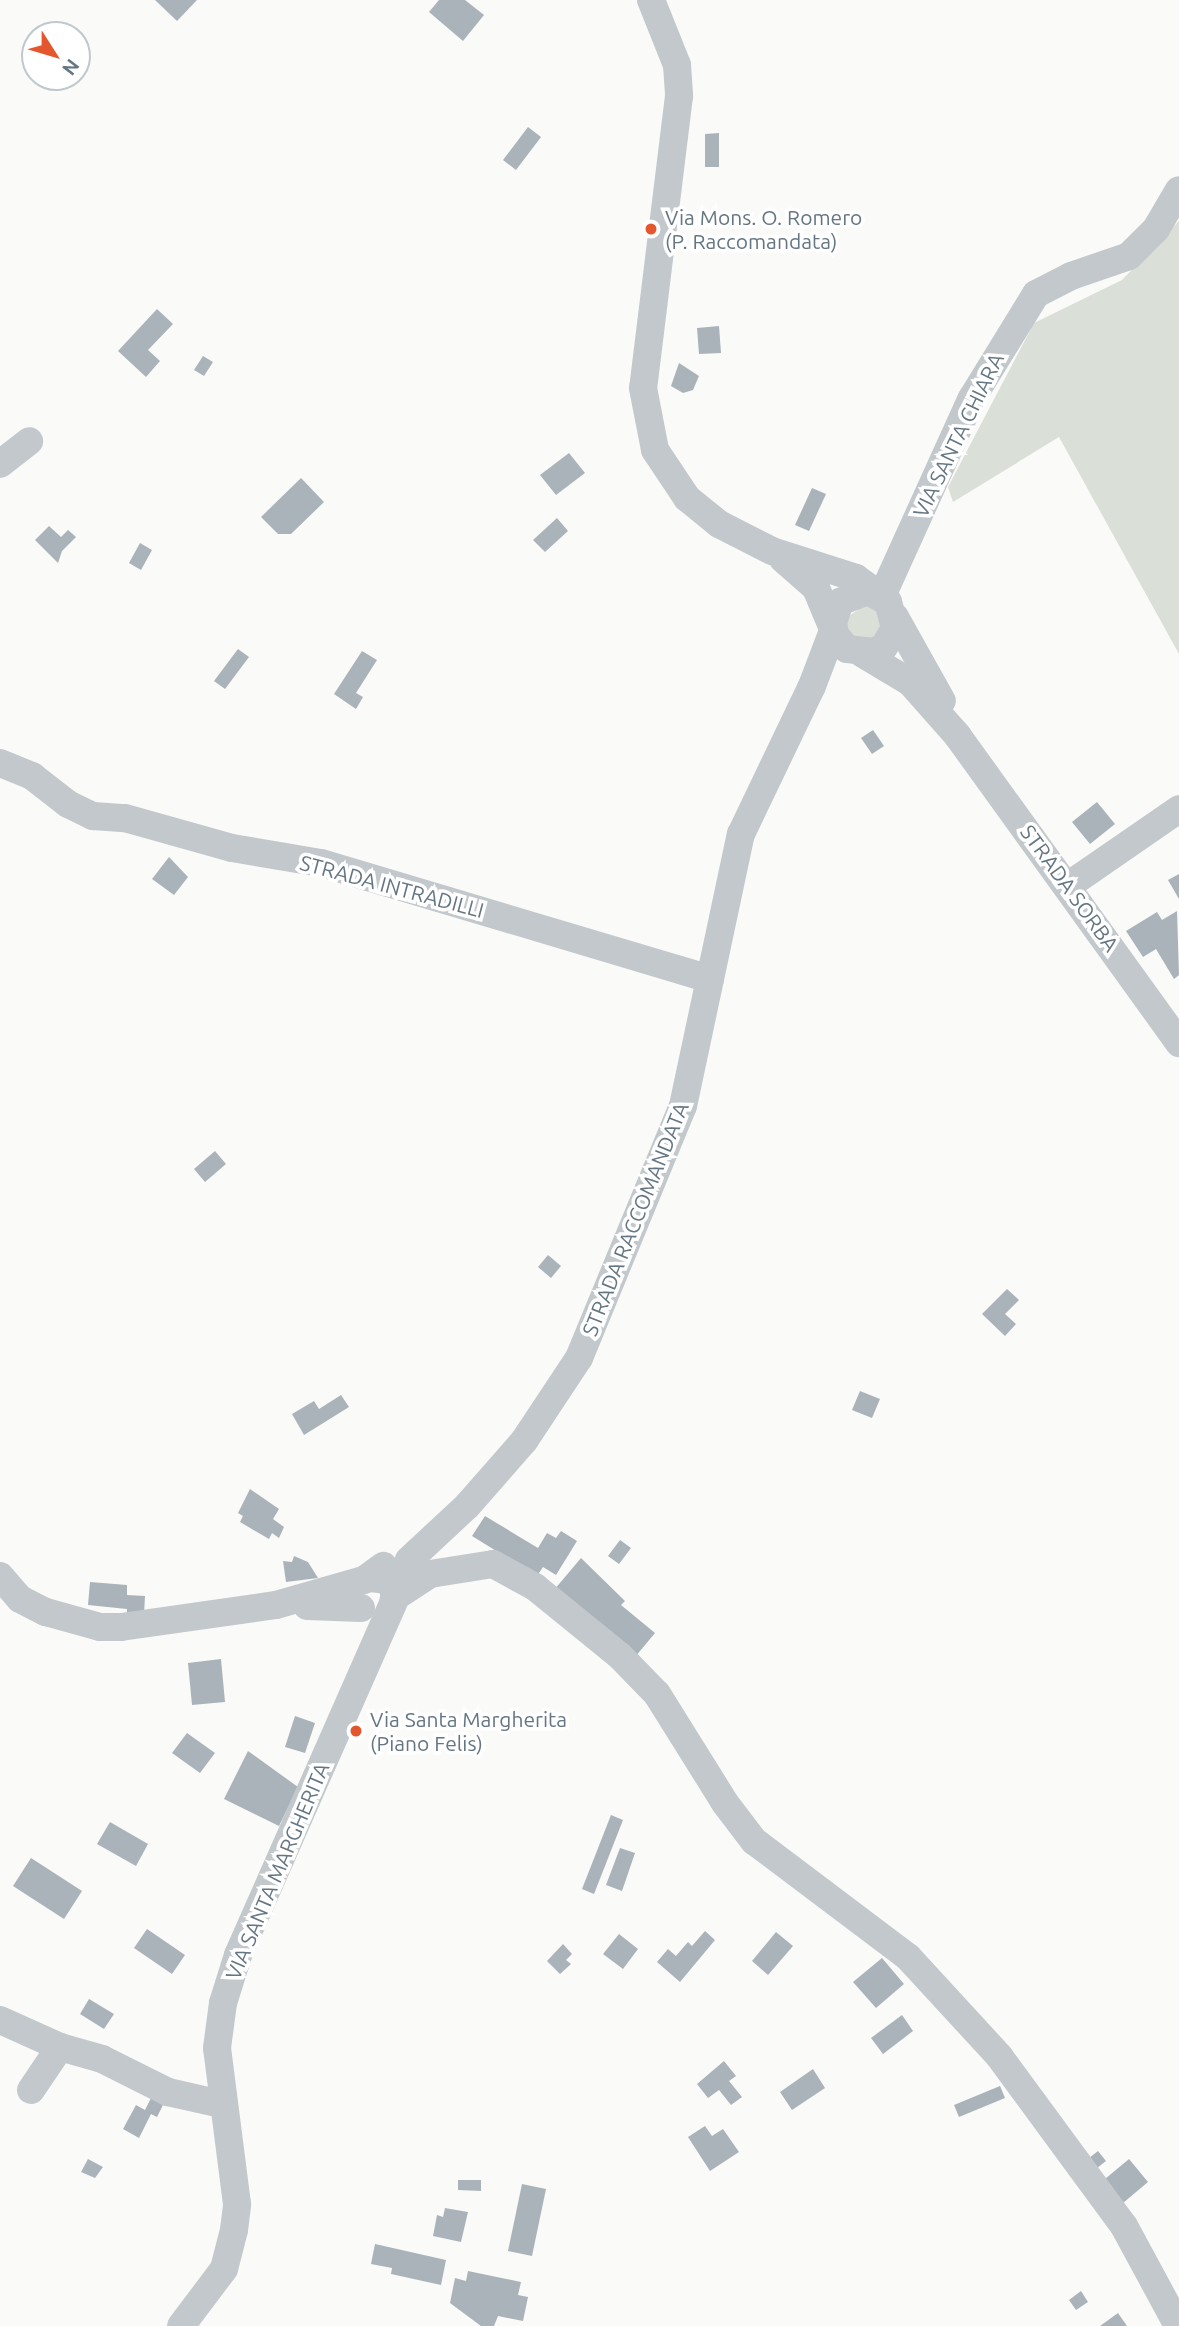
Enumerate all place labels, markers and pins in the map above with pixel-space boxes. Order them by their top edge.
place label: Via Mons. O. Romero (P. Raccomandata) [665,204,862,254]
marker: Via Mons. O. Romero (P. Raccomandata) [643,221,659,237]
place label: Via Santa Margherita (Piano Felis) [370,1706,567,1756]
marker: Via Santa Margherita (Piano Felis) [348,1723,364,1739]

